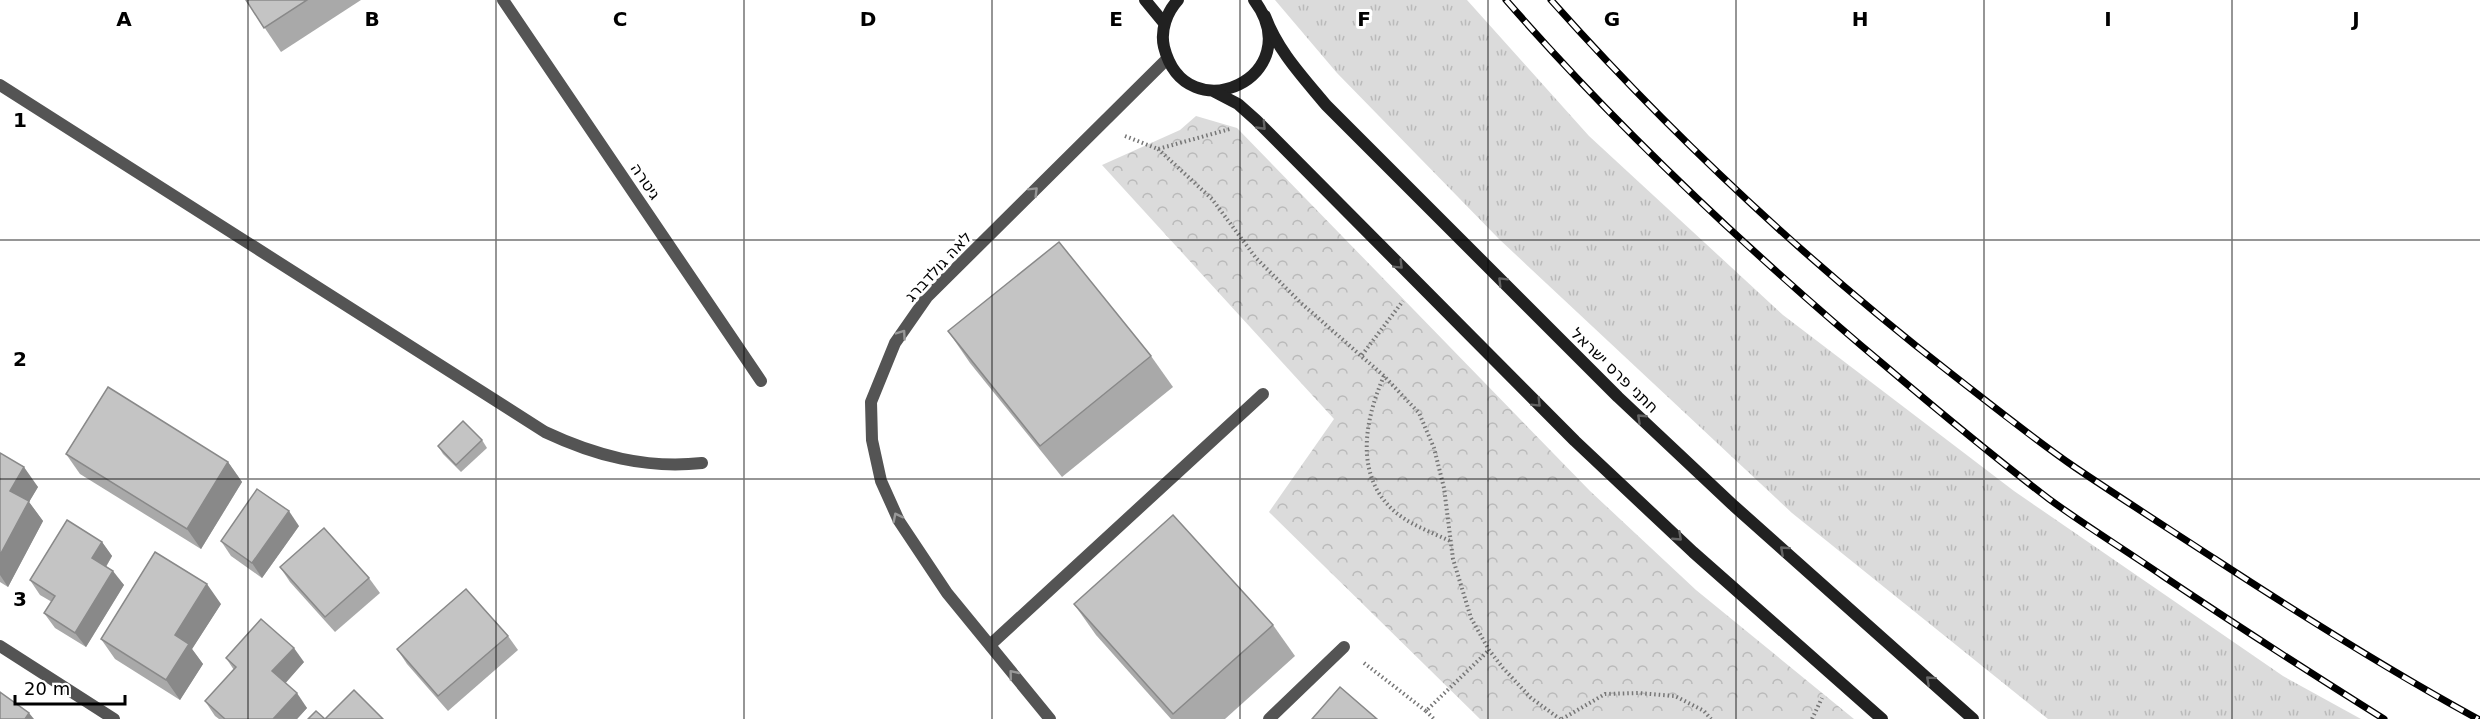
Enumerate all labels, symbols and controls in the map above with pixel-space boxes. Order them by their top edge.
text: A [116,7,132,31]
text: B [364,7,380,31]
text: C [613,7,627,31]
text: D [860,7,876,31]
text: E [1109,7,1123,31]
text: F [1357,7,1371,31]
text: G [1604,7,1620,31]
text: H [1852,7,1868,31]
text: I [2104,7,2112,31]
text: J [2350,7,2360,31]
text: 1 [13,108,27,132]
one-way arrow [1254,119,1265,130]
street label: גיטרה [627,159,665,204]
one-way arrow [1027,188,1038,198]
street label: לאה גולדברג [901,227,976,305]
one-way arrow [1392,258,1403,268]
one-way arrow [1499,278,1510,289]
street label: חתני פרס ישראל [1567,324,1662,417]
one-way arrow [894,329,905,340]
text: 2 [13,347,27,371]
one-way arrow [1529,395,1540,406]
one-way arrow [1637,415,1648,426]
one-way arrow [893,513,905,524]
one-way arrow [1671,530,1682,541]
one-way arrow [1780,546,1791,557]
text: 3 [13,587,27,611]
scale bar [15,668,124,706]
one-way arrow [1010,670,1021,681]
one-way arrow [1926,676,1937,687]
text: 20 m [24,678,70,699]

